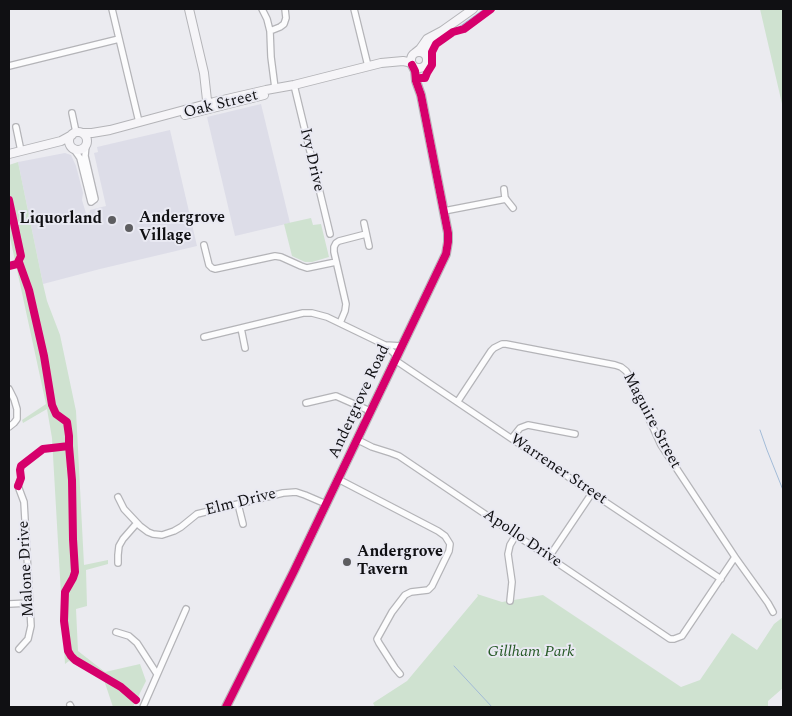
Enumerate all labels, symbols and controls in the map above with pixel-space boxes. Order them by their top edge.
street label: Oak Street [182,87,260,123]
street label: Ivy Drive [294,126,328,194]
place label: Andergrove Village [139,209,225,247]
place label: Liquorland [19,210,102,230]
marker: Liquorland [106,214,118,226]
marker: Andergrove Village [123,222,135,234]
street label: Andergrove Road [325,342,395,462]
street label: Maguire Street [618,370,684,472]
street label: Warrener Street [506,430,610,510]
street label: Elm Drive [204,485,278,521]
street label: Apollo Drive [479,506,565,572]
street label: Malone Drive [15,520,39,618]
place label: Andergrove Tavern [357,543,443,581]
marker: Andergrove Tavern [341,556,353,568]
park label: Gillham Park [487,643,575,663]

